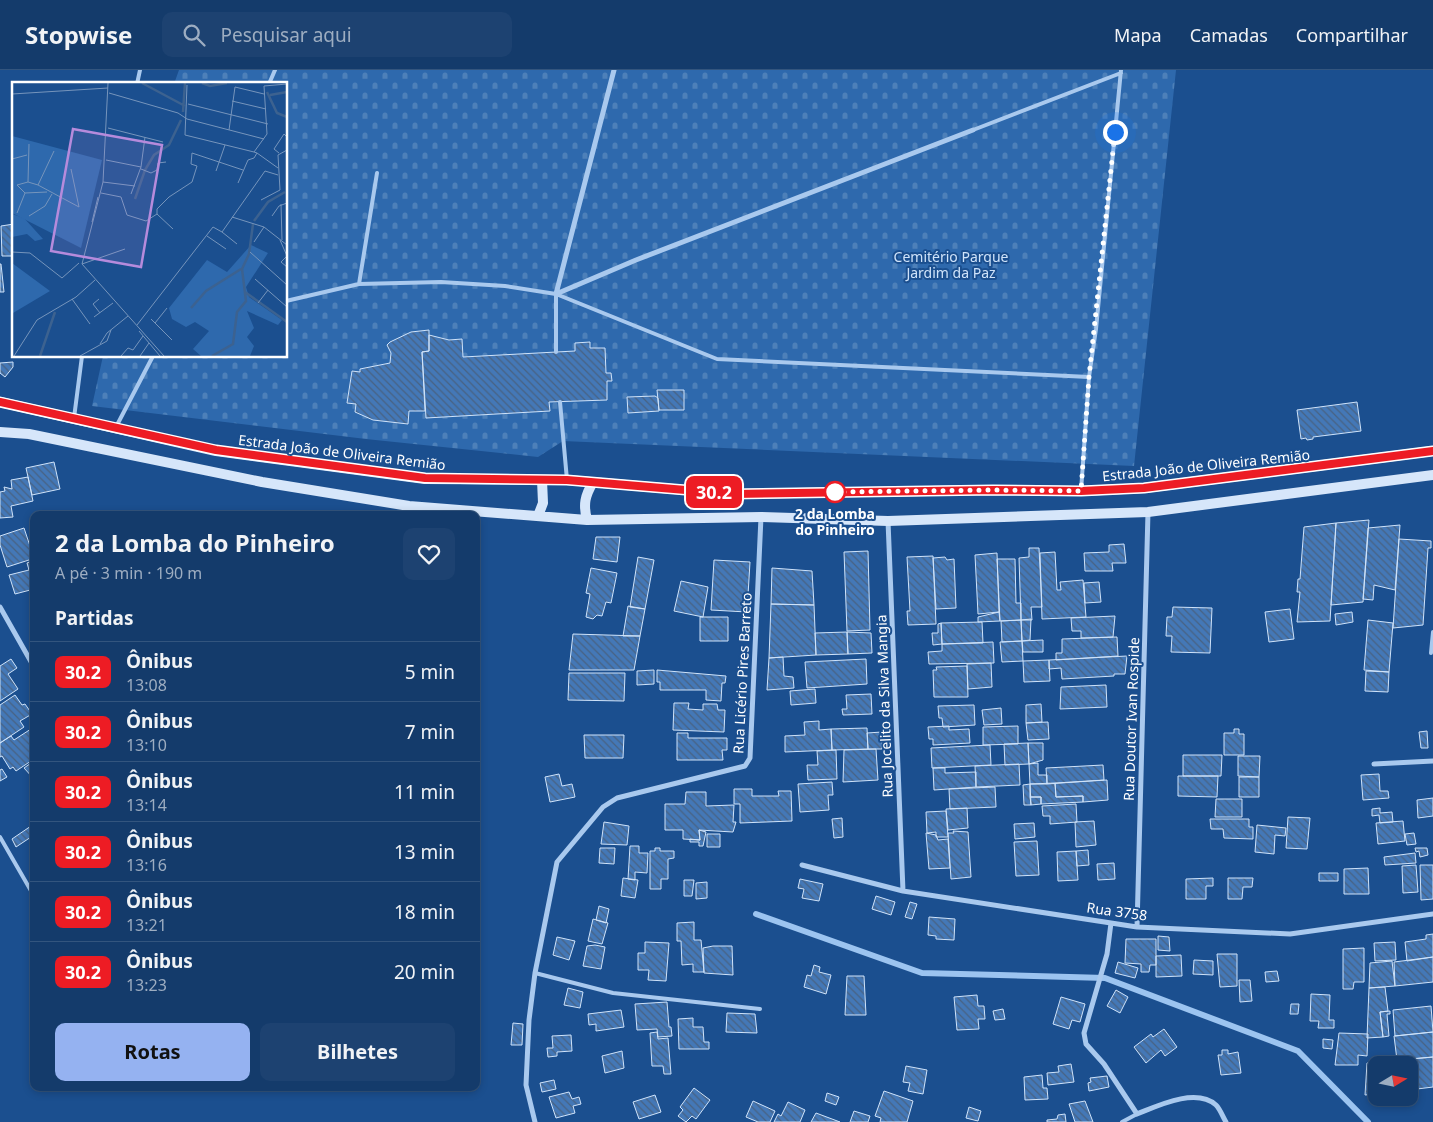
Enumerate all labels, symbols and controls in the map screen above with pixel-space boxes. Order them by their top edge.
search box [162,12,512,57]
text: Stopwise [25,18,132,51]
icon: search [180,21,208,49]
text: Pesquisar aqui [220,22,352,48]
text: Mapa [1114,23,1162,47]
text: Camadas [1190,23,1268,47]
text: Compartilhar [1296,23,1408,47]
inset map [12,82,288,358]
your location [1103,120,1128,145]
park label: Cemitério Parque Jardim da Paz [894,247,1009,282]
street label: Estrada João de Oliveira Remião [237,430,447,474]
street label: Estrada João de Oliveira Remião [1101,445,1311,485]
line badge: 30.2 [679,476,749,508]
text: 30.2 [696,480,732,504]
marker: 2 da Lomba do Pinheiro [824,481,846,503]
place label: 2 da Lomba do Pinheiro [795,504,875,539]
text: 2 da Lomba do Pinheiro [55,526,335,559]
button: heart [403,528,455,580]
text: A pé · 3 min · 190 m [55,562,202,584]
street label: Rua Licério Pires Barreto [728,592,756,754]
text: Partidas [55,605,134,631]
street label: Rua Jocelito da Silva Mangia [871,614,897,798]
street label: Rua Doutor Ivan Rospide [1119,637,1143,801]
text: Ônibus [126,648,193,674]
text: 5 min [405,659,455,685]
text: 30.2 [65,660,101,684]
text: 13:08 [126,674,167,696]
text: Ônibus [126,708,193,734]
text: 7 min [405,719,455,745]
text: 30.2 [65,720,101,744]
text: 13:10 [126,734,167,756]
text: Ônibus [126,768,193,794]
text: 11 min [394,779,455,805]
text: 30.2 [65,780,101,804]
text: 13:14 [126,794,167,816]
text: Ônibus [126,828,193,854]
text: 13 min [394,839,455,865]
text: 30.2 [65,840,101,864]
text: 13:16 [126,854,167,876]
text: Ônibus [126,888,193,914]
street label: Rua 3758 [1086,897,1148,925]
text: 18 min [394,899,455,925]
text: 30.2 [65,900,101,924]
text: 13:21 [126,914,167,936]
text: Ônibus [126,948,193,974]
text: 20 min [394,959,455,985]
text: 30.2 [65,960,101,984]
text: 13:23 [126,974,167,996]
button: Rotas [55,1023,250,1081]
button: Bilhetes [260,1023,455,1081]
north arrow [1368,1056,1418,1106]
map controls [1368,1056,1418,1106]

